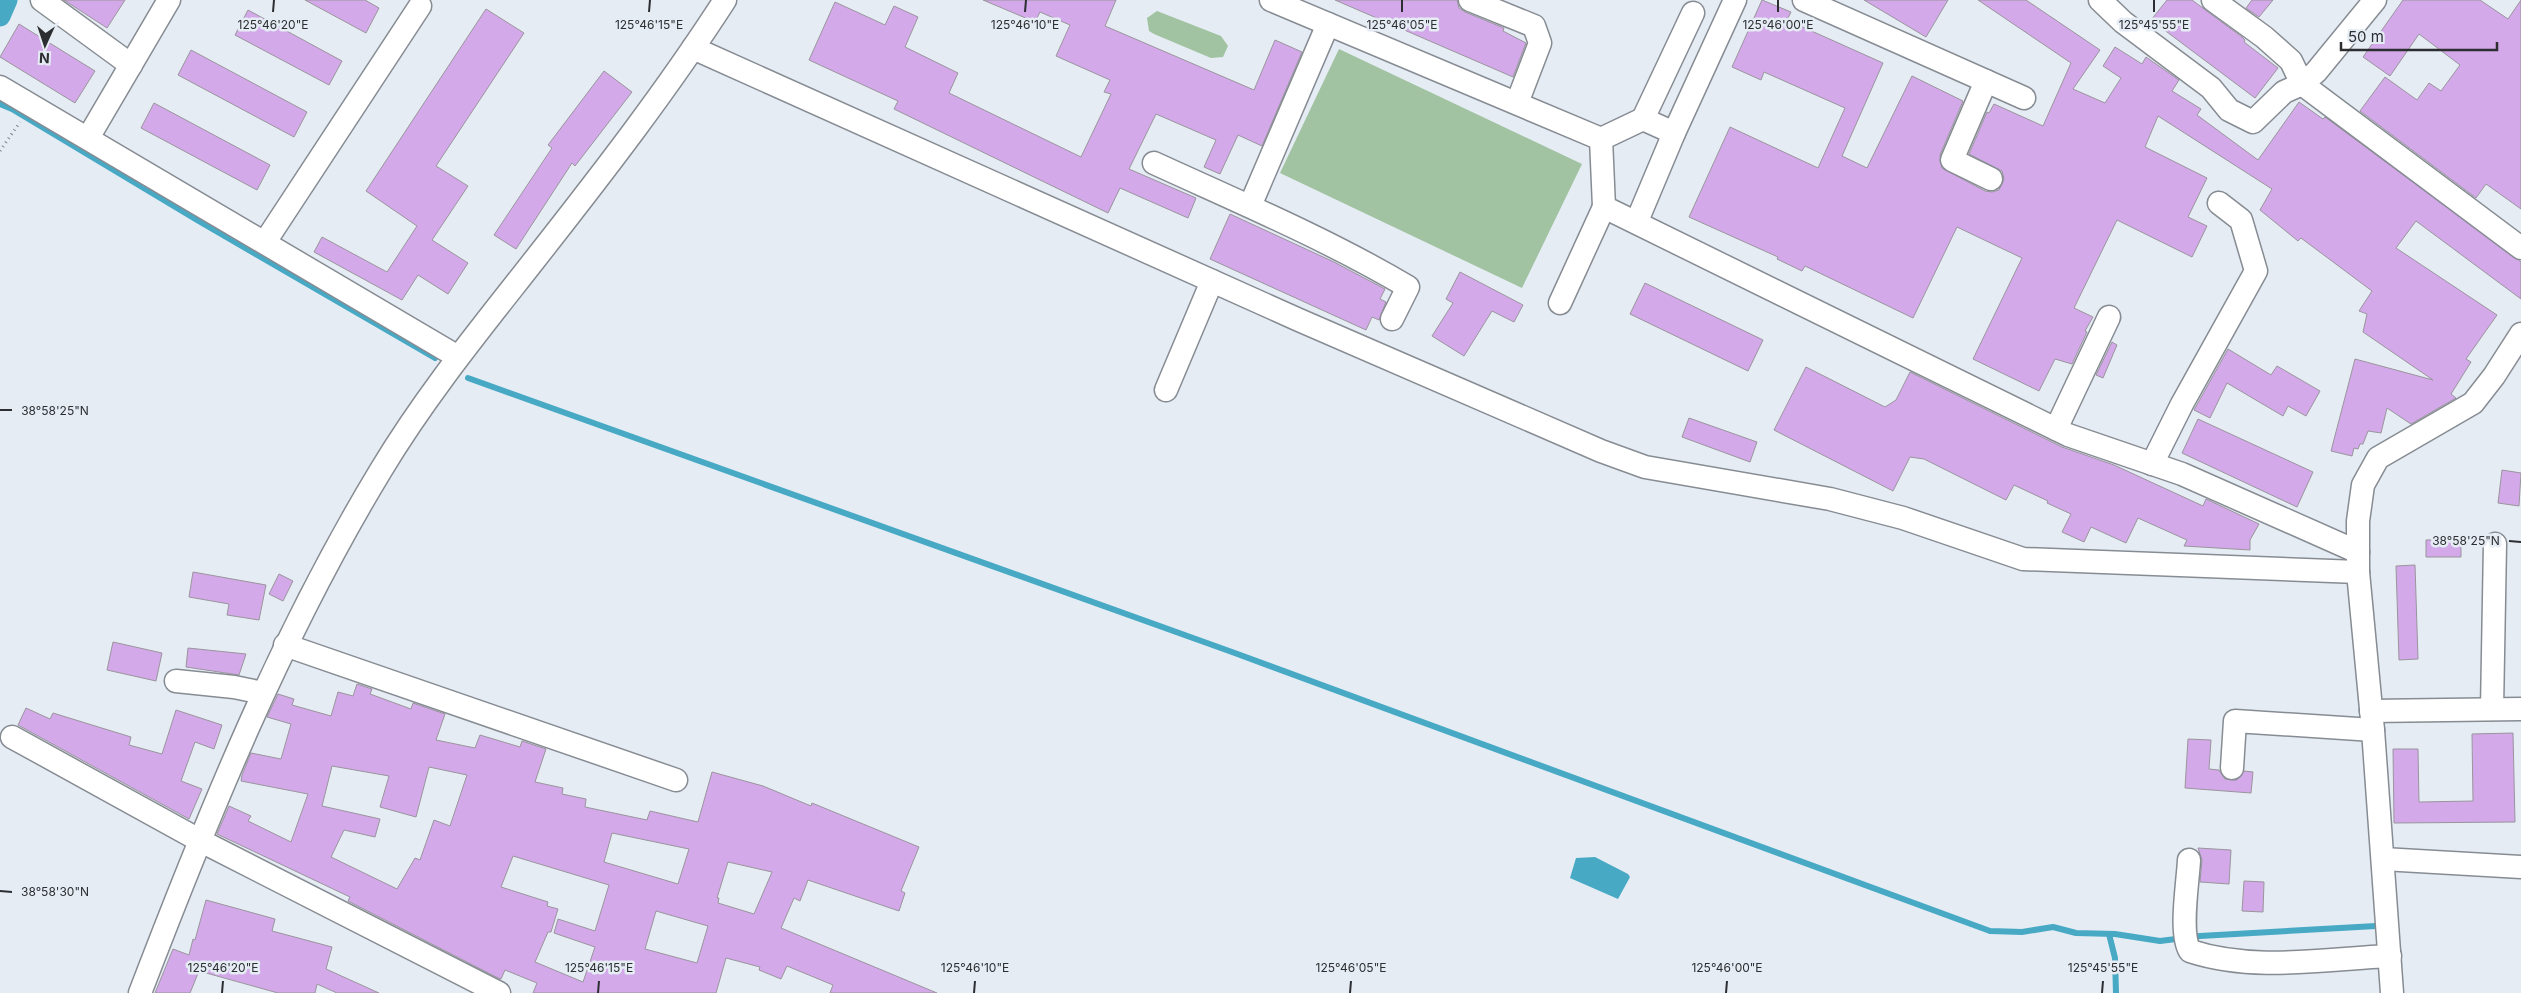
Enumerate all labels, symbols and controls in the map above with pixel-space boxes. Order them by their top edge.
text: 125°46'20"E [238,17,308,32]
text: 125°46'15"E [615,17,683,32]
text: 125°46'10"E [991,17,1059,32]
text: 125°46'05"E [1367,17,1437,32]
text: 125°46'00"E [1742,17,1814,32]
text: 125°45'55"E [2119,17,2189,32]
north arrow [20,20,70,70]
scale bar [2341,20,2497,52]
text: 50 m [2348,27,2384,46]
text: N [39,50,50,67]
text: 38°58'25"N [21,403,89,418]
text: 38°58'25"N [2432,533,2500,548]
text: 38°58'30"N [21,884,89,899]
text: 125°46'20"E [188,960,258,975]
text: 125°46'15"E [565,960,633,975]
text: 125°46'10"E [941,960,1009,975]
text: 125°46'05"E [1316,960,1386,975]
text: 125°46'00"E [1691,960,1763,975]
text: 125°45'55"E [2068,960,2138,975]

